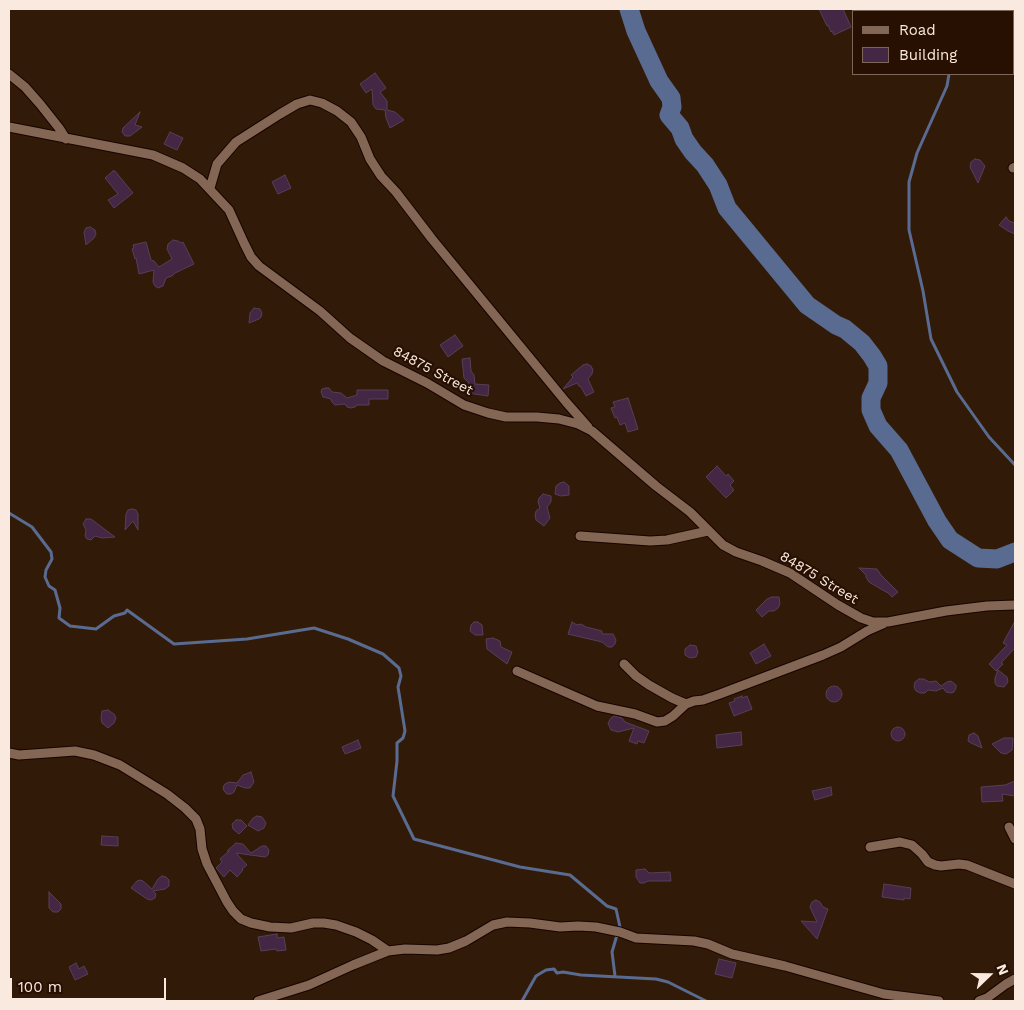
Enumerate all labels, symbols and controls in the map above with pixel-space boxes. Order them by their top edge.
legend [852,10,1014,75]
text: Road [899,21,936,39]
text: Building [899,46,957,64]
street label: 84875 Street [390,343,476,399]
street label: 84875 Street [777,548,861,608]
north arrow [964,950,1014,1000]
text: N [994,962,1012,977]
scale bar [12,968,169,1000]
text: 100 m [18,978,62,996]

